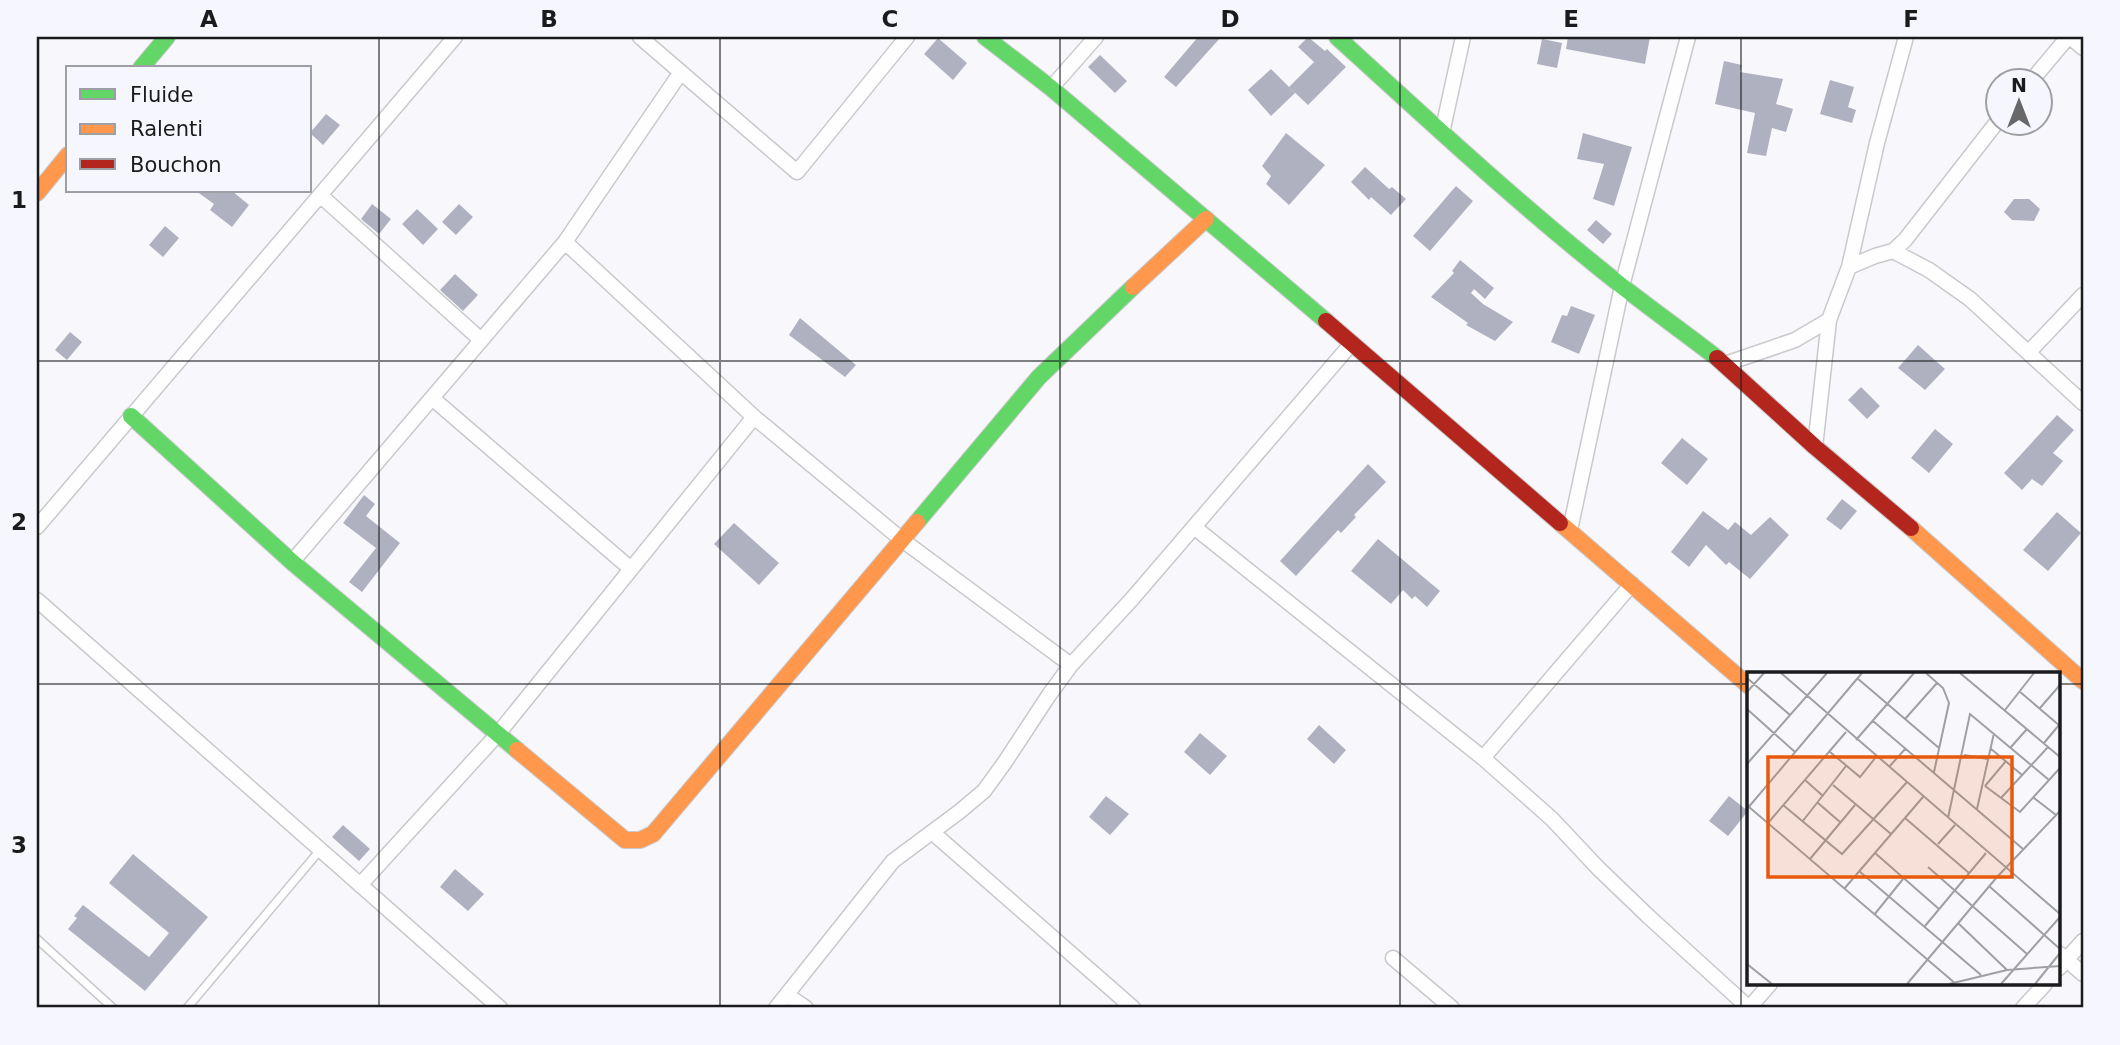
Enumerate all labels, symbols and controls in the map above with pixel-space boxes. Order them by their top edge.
text: A [200,6,218,32]
text: B [540,6,558,32]
text: C [882,6,898,32]
text: D [1220,6,1240,32]
text: E [1563,6,1579,32]
text: F [1903,6,1919,32]
legend [66,66,312,192]
north arrow [1983,66,2054,136]
text: N [2011,74,2027,96]
text: Fluide [130,83,193,107]
text: Ralenti [130,117,203,141]
text: Bouchon [130,153,222,177]
text: 1 [11,187,27,213]
text: 2 [11,509,27,535]
inset map [1747,672,2060,986]
text: 3 [11,832,27,858]

